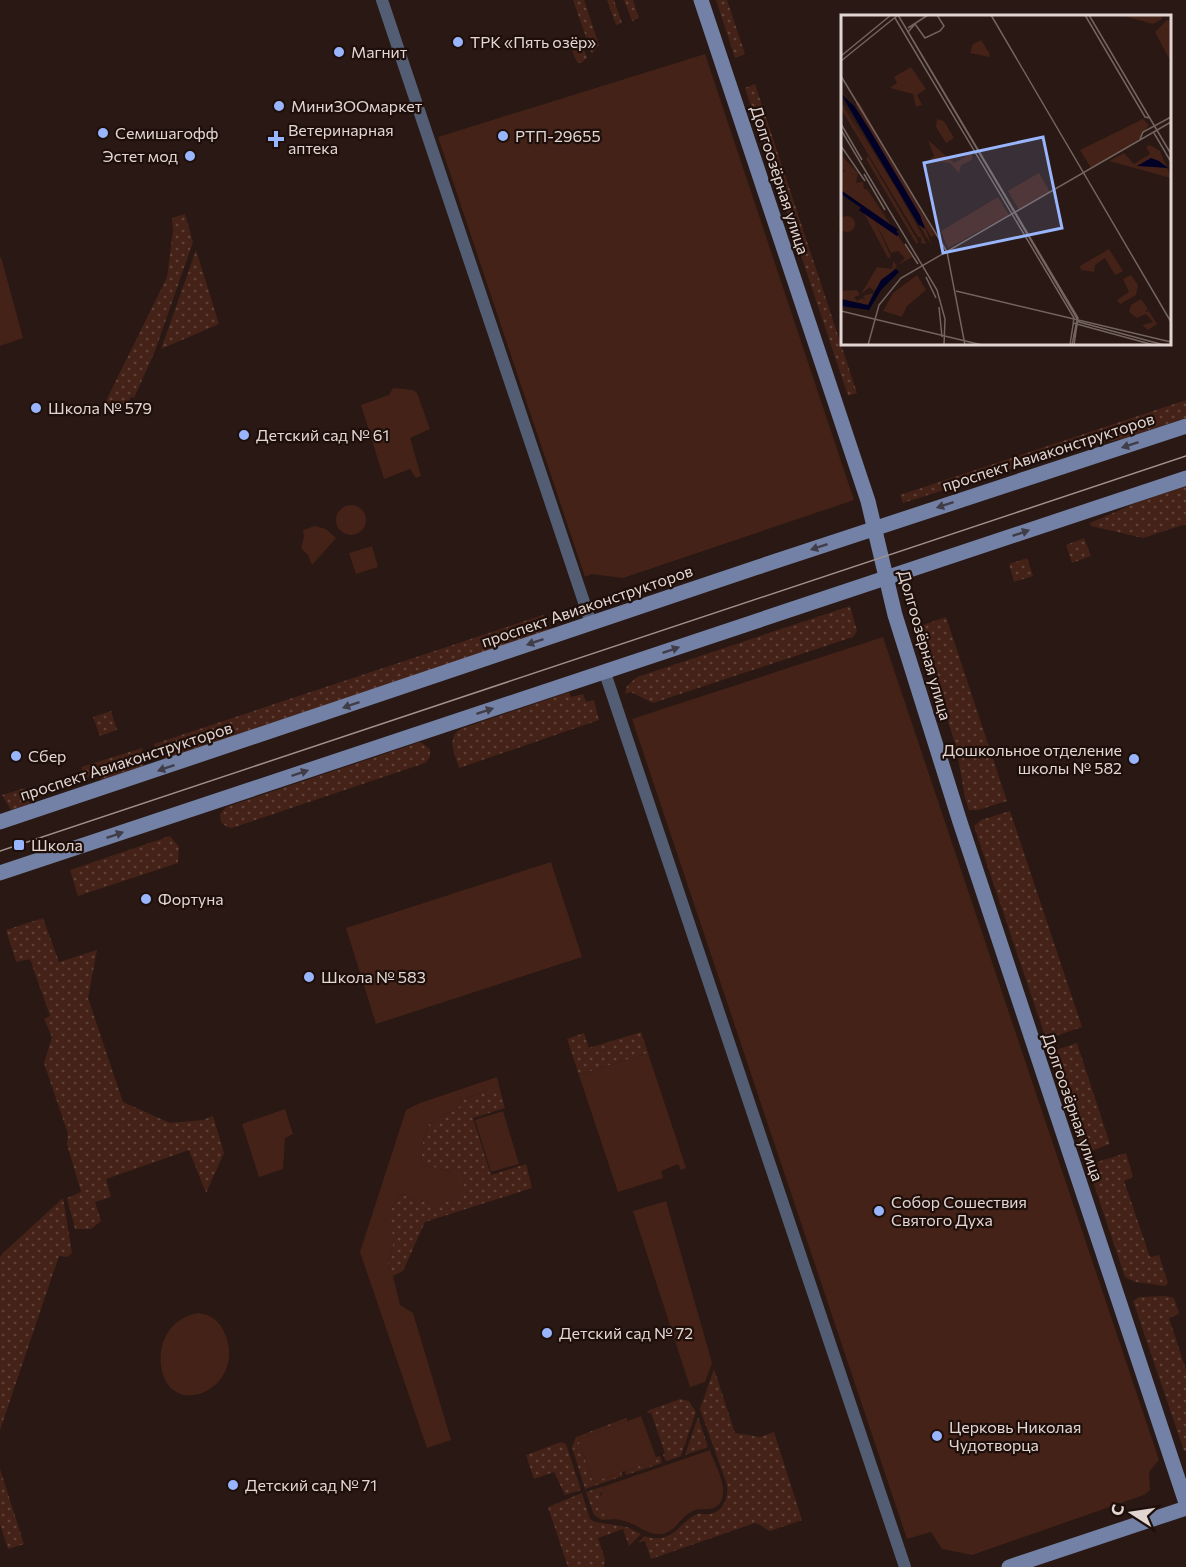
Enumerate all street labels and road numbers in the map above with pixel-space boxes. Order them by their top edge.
street label: Долгоозёрная улица [747,103,814,257]
street label: проспект Авиаконструкторов [939,408,1156,495]
street label: проспект Авиаконструкторов [479,560,695,651]
street label: Долгоозёрная улица [895,568,956,722]
street label: проспект Авиаконструкторов [17,717,234,804]
street label: Долгоозёрная улица [1039,1030,1108,1183]

